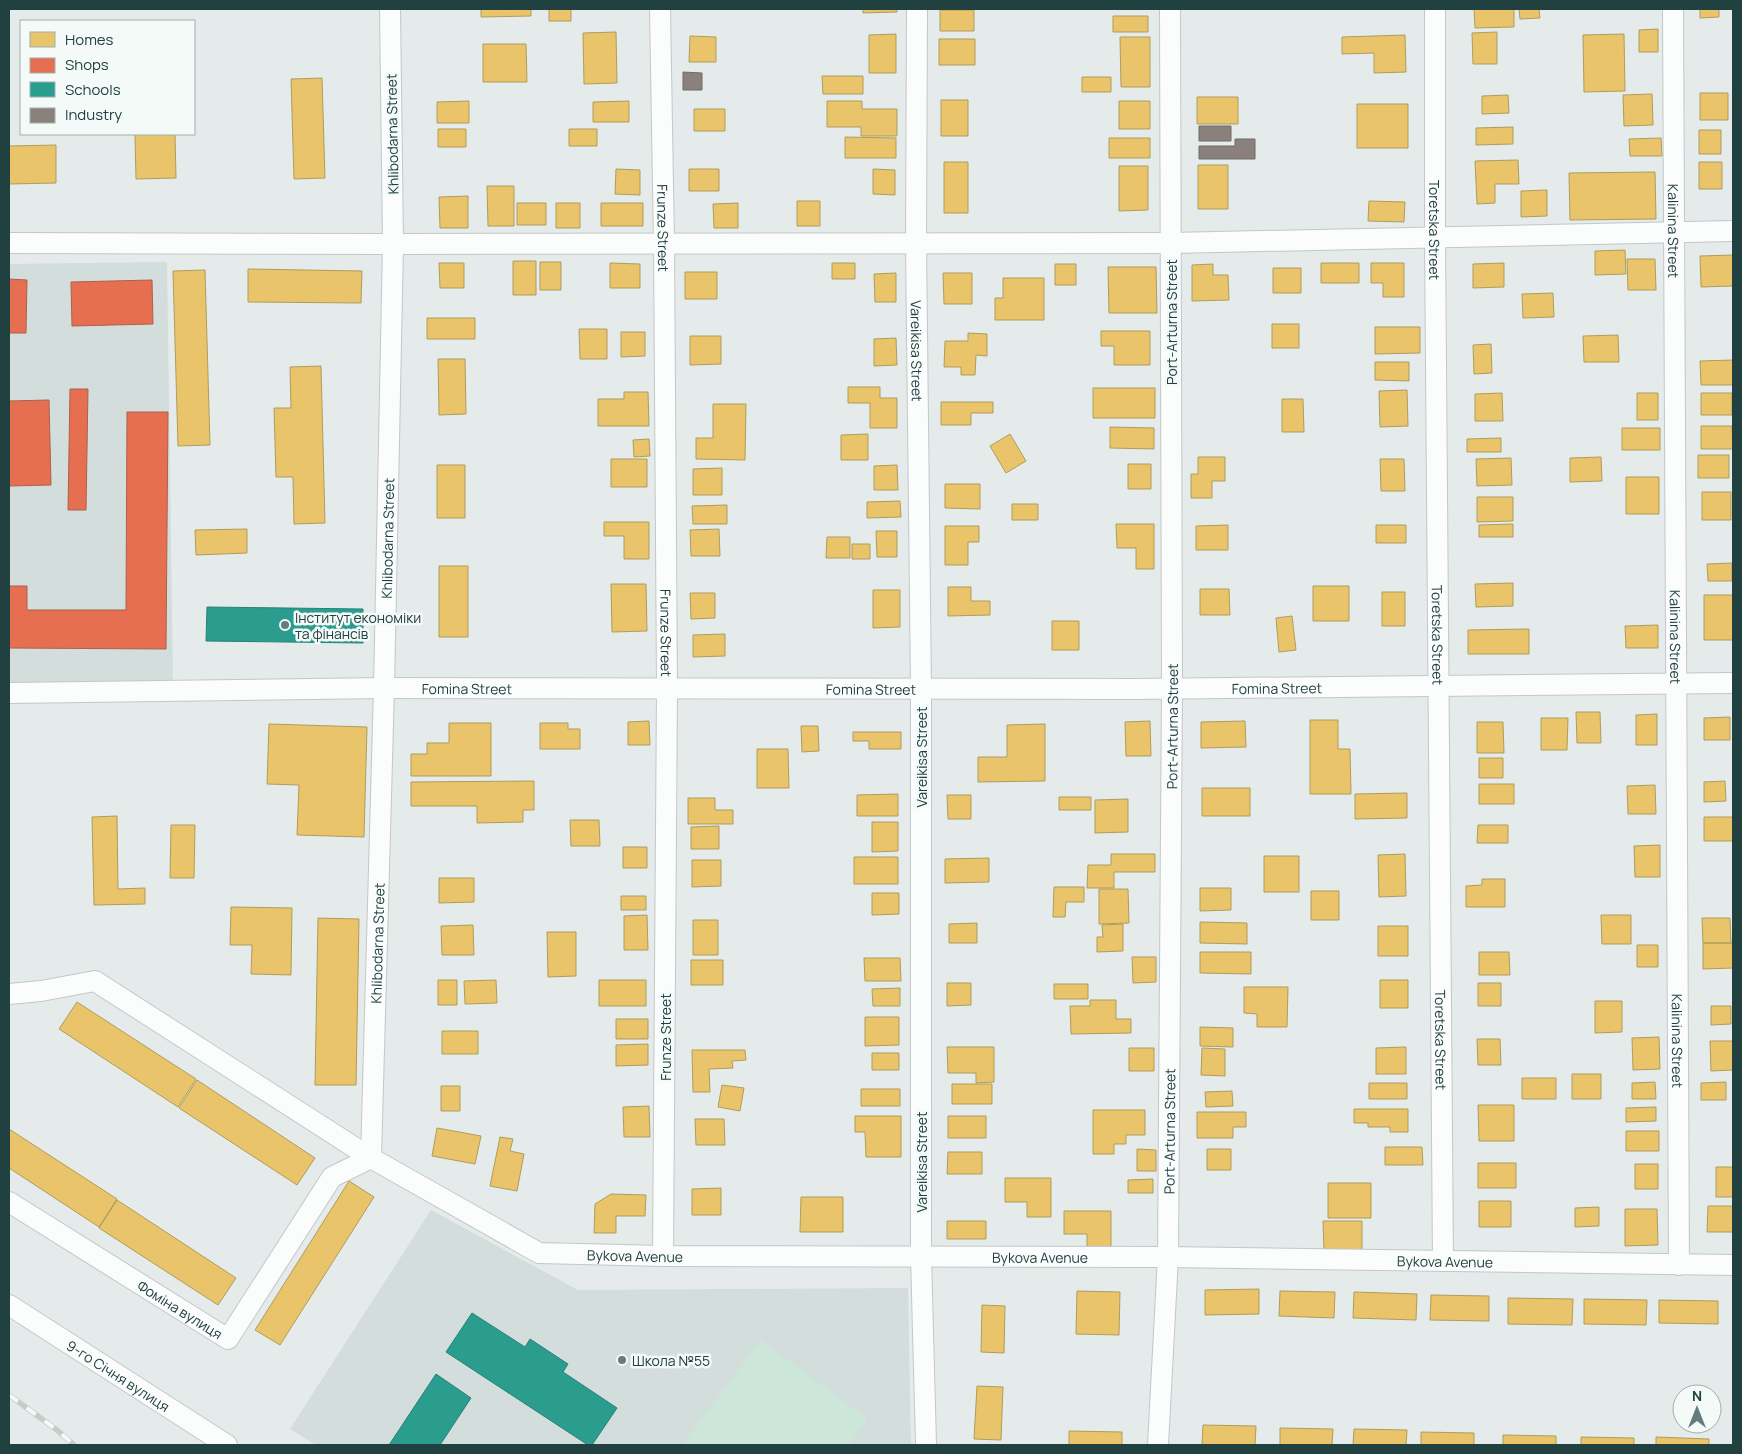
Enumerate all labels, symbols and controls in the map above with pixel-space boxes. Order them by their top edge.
legend [20,20,195,135]
text: Homes [65,29,114,50]
text: Shops [65,54,109,75]
street label: Khlibodarna Street [381,73,403,195]
text: Schools [65,79,121,100]
text: Industry [65,104,122,125]
street label: Toretska Street [1426,180,1445,281]
street label: Frunze Street [653,184,674,272]
street label: Kalinina Street [1664,184,1684,279]
street label: Port-Arturna Street [1162,259,1181,385]
street label: Vareikisa Street [907,300,927,402]
street label: Khlibodarna Street [376,477,398,599]
street label: Toretska Street [1428,585,1448,686]
street label: Frunze Street [657,589,676,677]
street label: Kalinina Street [1666,590,1686,685]
place label: Інститут економіки та фінансів [295,608,421,643]
marker: Інститут економіки та фінансів [279,619,291,631]
street label: Port-Arturna Street [1162,663,1182,789]
street label: Fomina Street [1232,678,1323,698]
street label: Fomina Street [422,679,513,698]
street label: Fomina Street [826,679,917,698]
street label: Vareikisa Street [912,706,931,808]
street label: Khlibodarna Street [366,882,388,1004]
street label: Toretska Street [1431,990,1451,1091]
street label: Frunze Street [656,993,675,1081]
street label: Kalinina Street [1668,994,1688,1089]
street label: Port-Arturna Street [1159,1068,1179,1194]
street label: Vareikisa Street [912,1111,931,1213]
street label: Bykova Avenue [587,1245,683,1266]
street label: Bykova Avenue [992,1247,1088,1266]
street label: Bykova Avenue [1397,1251,1493,1271]
street label: Фоміна вулиця [134,1275,226,1343]
street label: 9-го Січня вулиця [63,1335,174,1415]
place label: Школа №55 [632,1351,710,1370]
marker: Школа №55 [616,1354,628,1366]
north arrow [1672,1384,1722,1434]
text: N [1692,1386,1702,1405]

